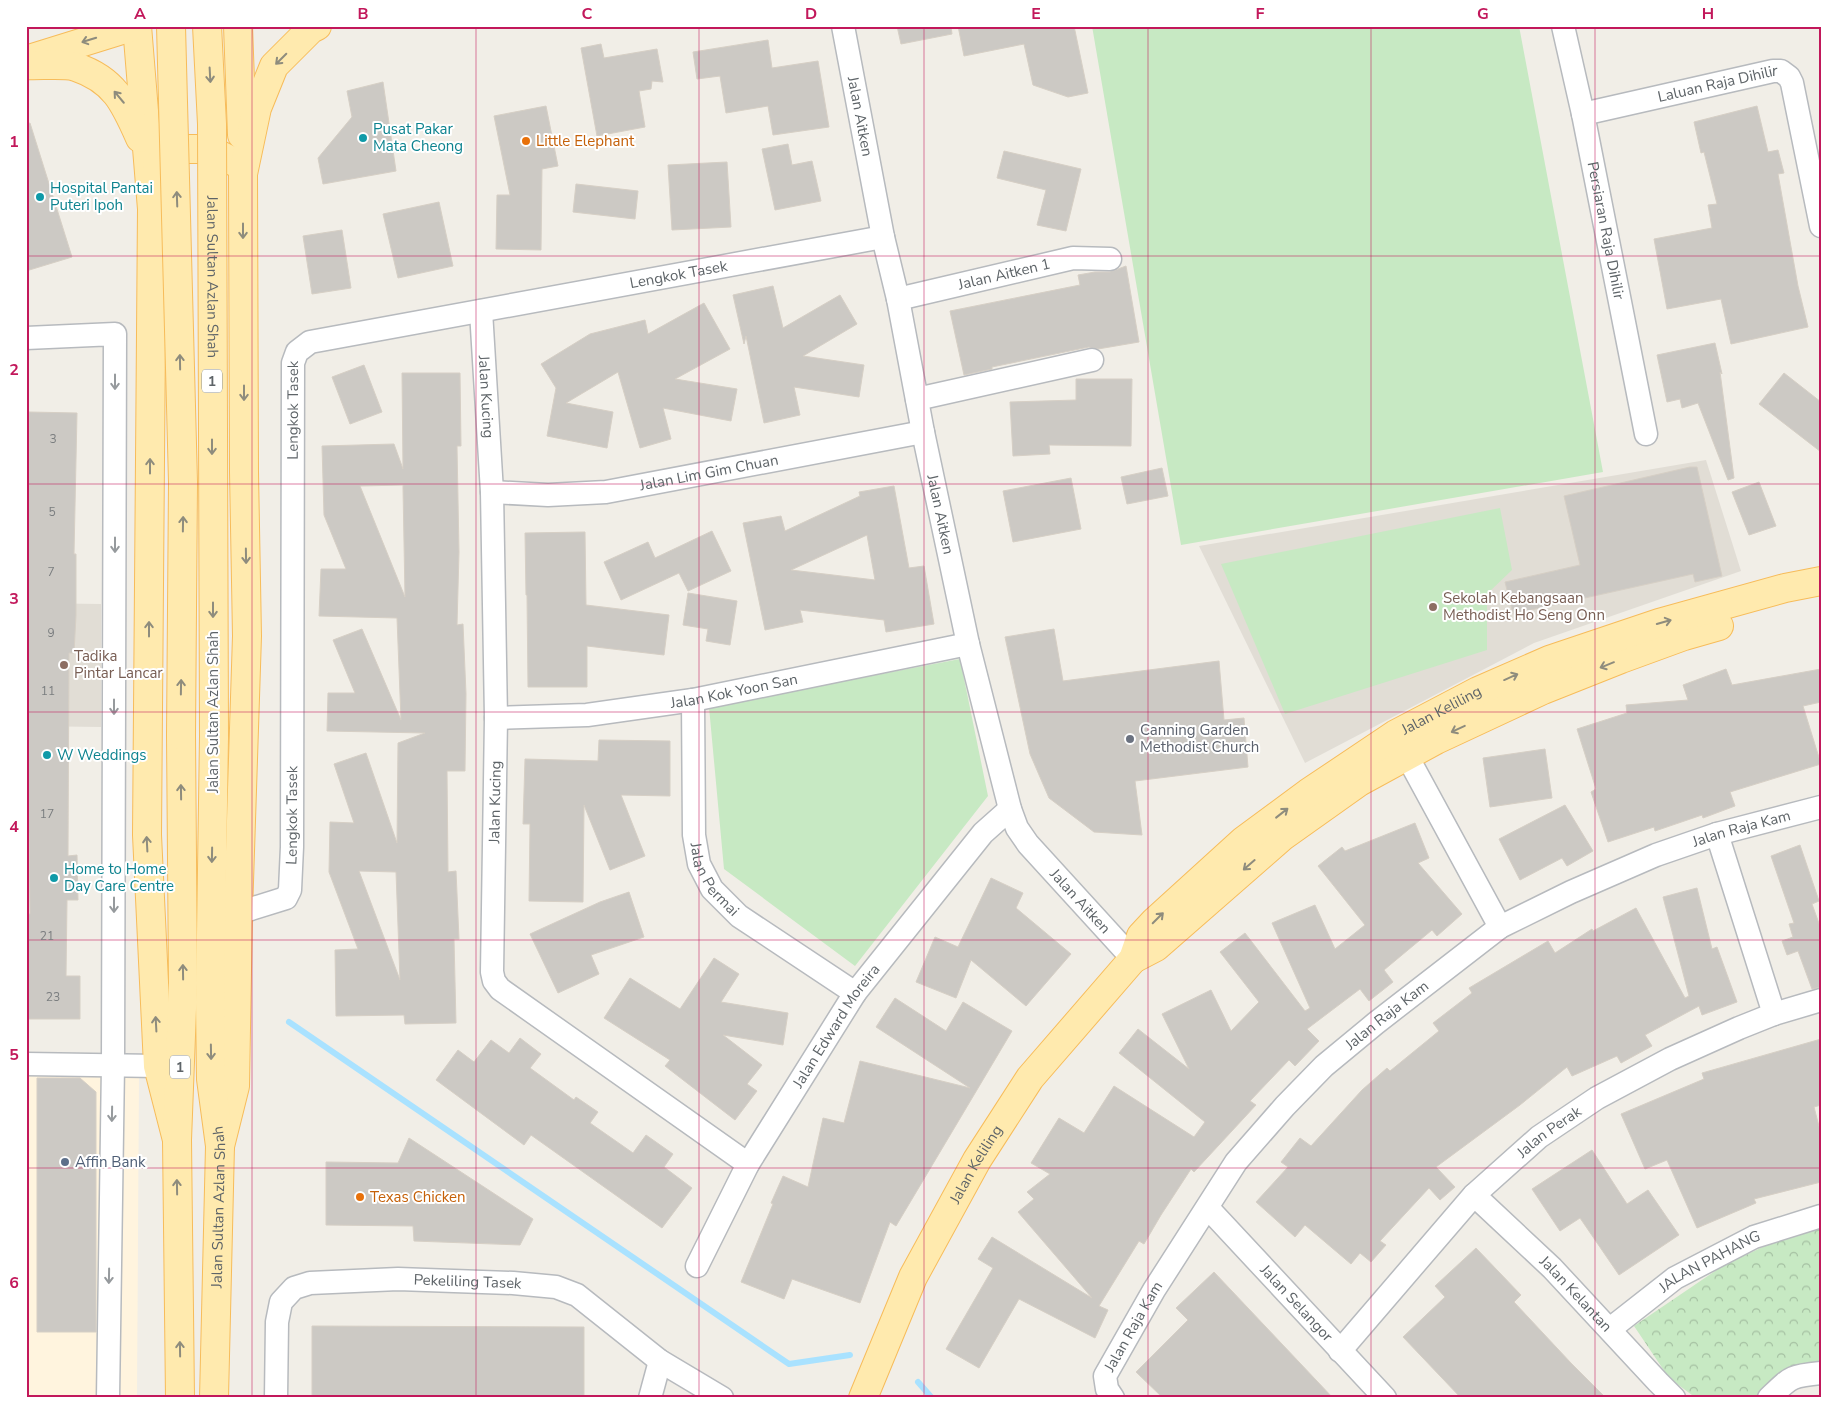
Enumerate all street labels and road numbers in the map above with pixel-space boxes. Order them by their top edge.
street label: Laluan Raja Dihilir [1656,61,1778,107]
street label: Jalan Aitken [843,74,878,158]
street label: Persiaran Raja Dihilir [1583,160,1629,302]
street label: Jalan Sultan Azlan Shah [202,195,223,358]
street label: Jalan Aitken 1 [955,254,1052,295]
street label: Lengkok Tasek [628,256,729,293]
street label: Jalan Kucing [474,354,499,439]
street label: Lengkok Tasek [283,360,303,460]
road number: 1 [202,370,222,392]
street label: Jalan Lim Gim Chuan [637,450,780,496]
street label: Jalan Aitken [922,472,959,556]
street label: Jalan Sultan Azlan Shah [203,631,223,794]
street label: Jalan Kok Yoon San [668,669,799,713]
street label: Jalan Keliling [1397,681,1485,740]
street label: Jalan Kucing [484,760,506,845]
street label: Lengkok Tasek [281,765,302,865]
street label: Jalan Raja Kam [1689,805,1793,852]
street label: Jalan Permai [685,840,744,921]
street label: Jalan Aitken [1045,864,1115,938]
street label: Jalan Edward Moreira [788,960,884,1092]
street label: Jalan Raja Kam [1340,976,1433,1055]
road number: 1 [170,1056,190,1078]
street label: Jalan Perak [1512,1101,1586,1163]
street label: Jalan Keliling [945,1121,1007,1208]
street label: Jalan Sultan Azlan Shah [207,1125,230,1289]
street label: JALAN PAHANG [1654,1226,1763,1298]
street label: Jalan Kelantan [1535,1251,1616,1336]
street label: Jalan Selangor [1255,1260,1338,1346]
street label: Pekeliling Tasek [413,1270,523,1294]
street label: Jalan Raja Kam [1099,1277,1167,1376]

